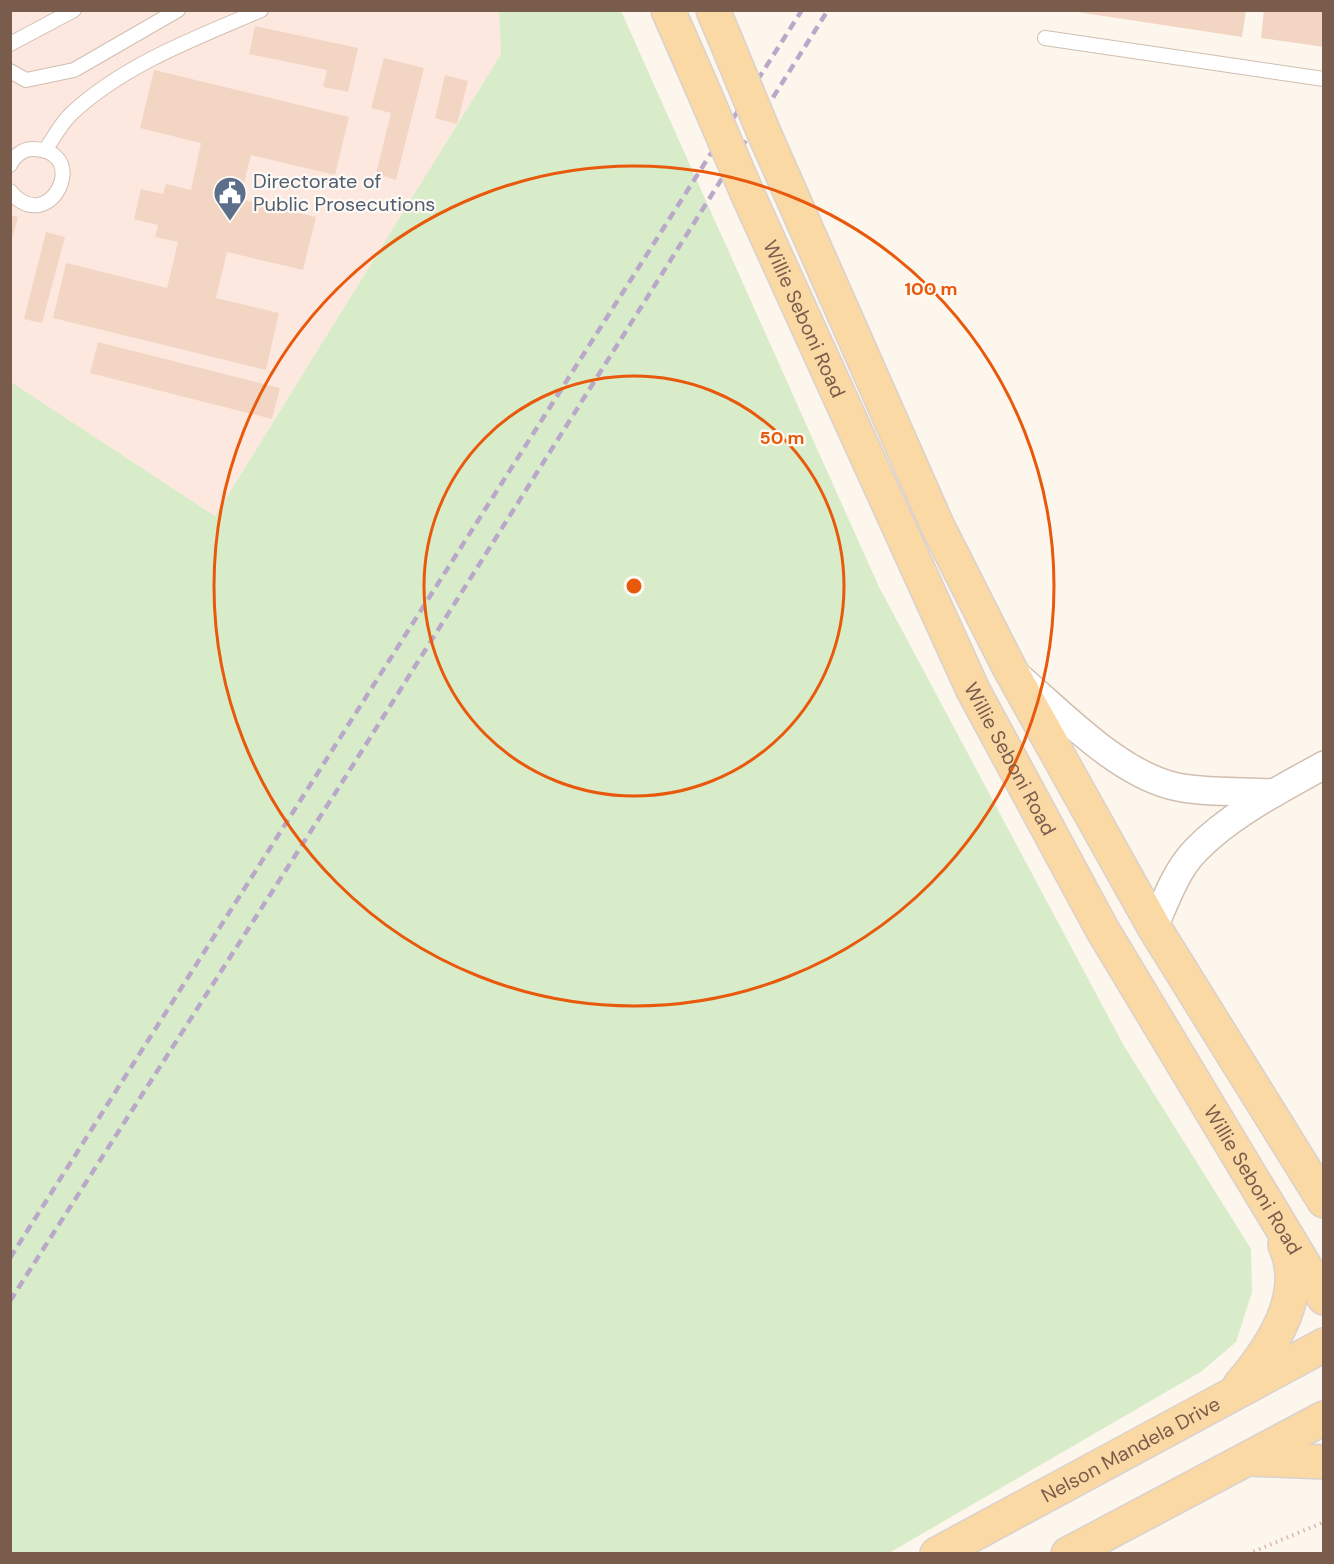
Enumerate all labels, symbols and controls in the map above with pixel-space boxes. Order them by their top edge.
place label: Directorate of Public Prosecutions [253,168,435,217]
public building icon: Directorate of Public Prosecutions [212,175,248,222]
street label: Willie Seboni Road [757,236,851,402]
text: 100 m [904,277,958,301]
text: 50 m [759,426,805,450]
centre of rings [624,576,644,596]
street label: Willie Seboni Road [958,678,1062,840]
street label: Willie Seboni Road [1198,1100,1308,1259]
street label: Nelson Mandela Drive [1037,1391,1225,1508]

